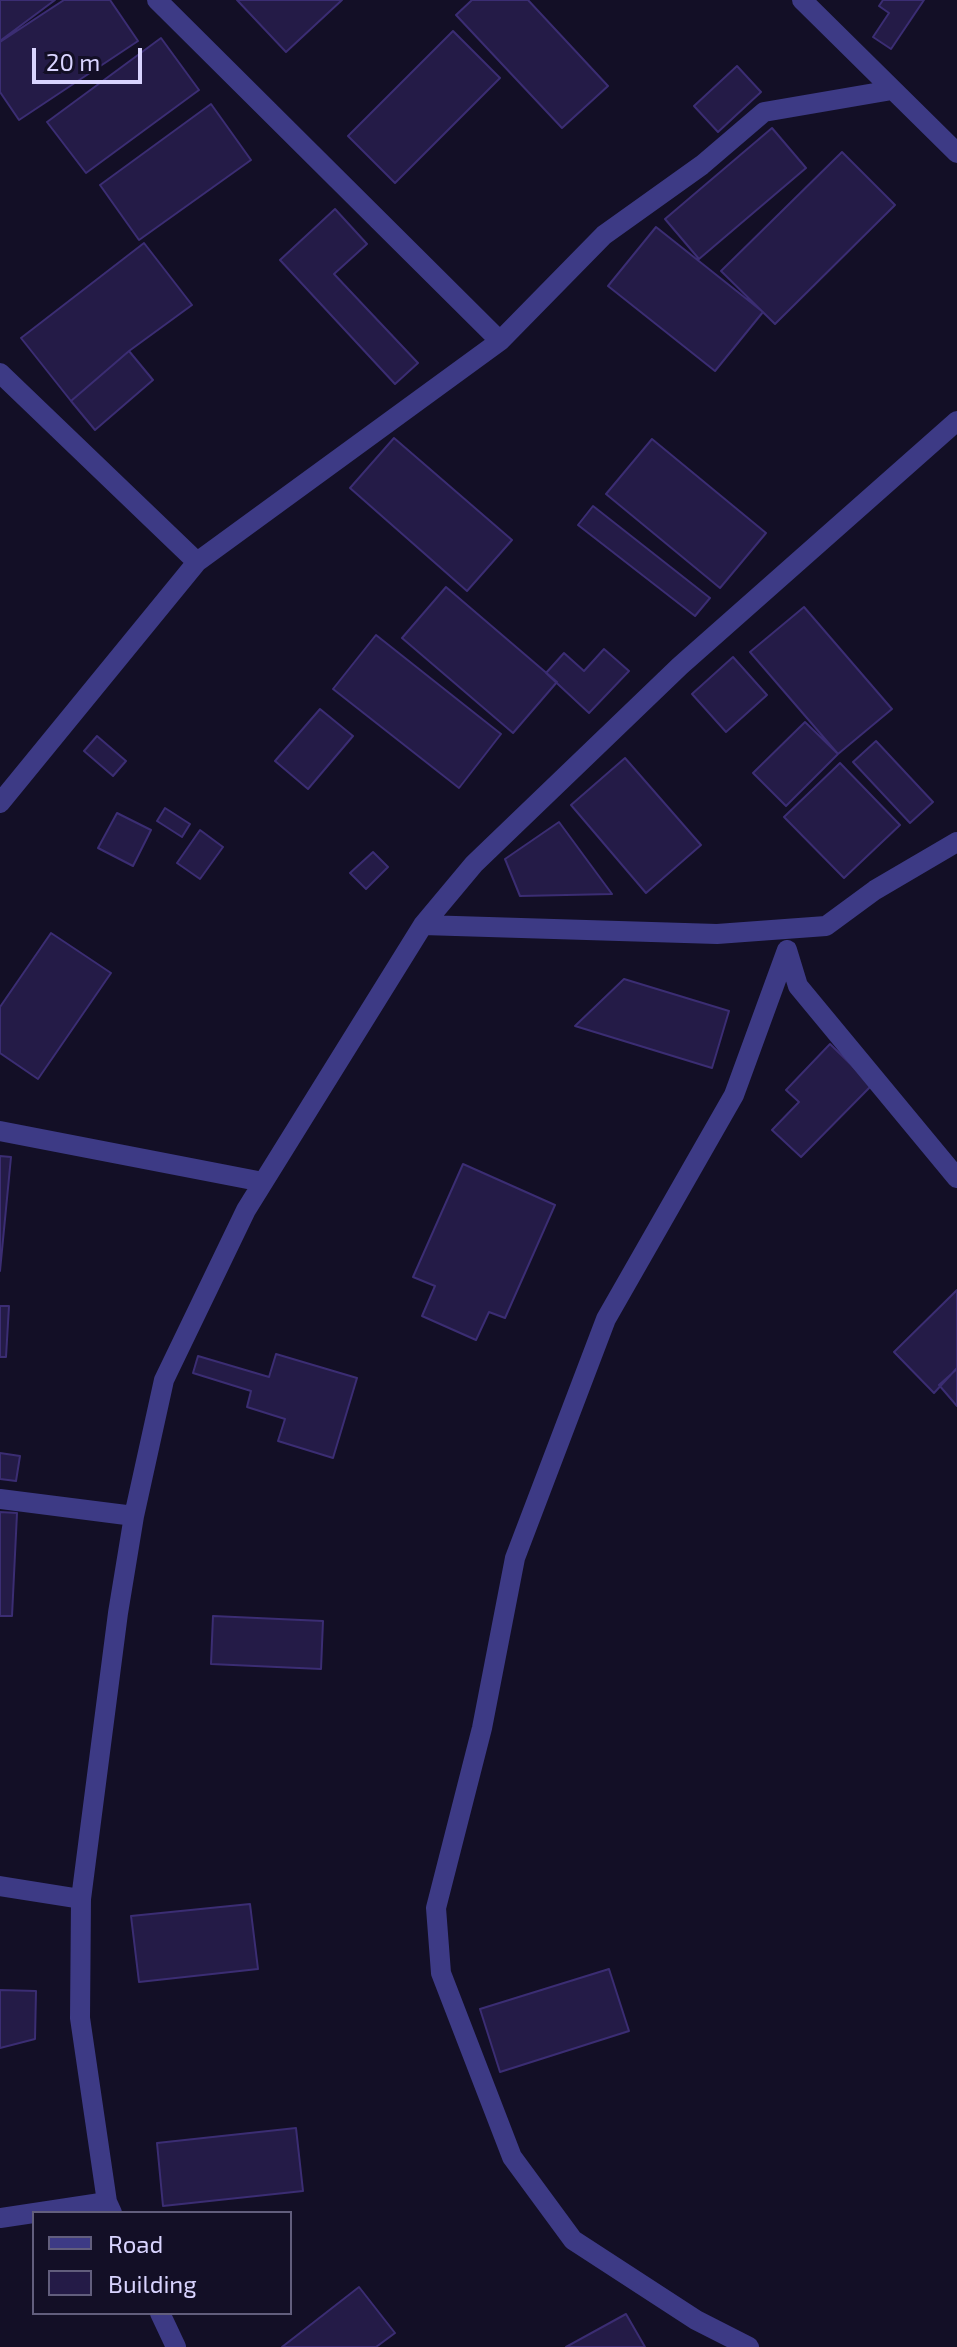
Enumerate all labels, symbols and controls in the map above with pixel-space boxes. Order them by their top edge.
scale bar [36,32,146,82]
text: 20 m [46,47,100,76]
legend [32,2211,292,2315]
text: Road [108,2229,163,2258]
text: Building [108,2269,197,2298]

